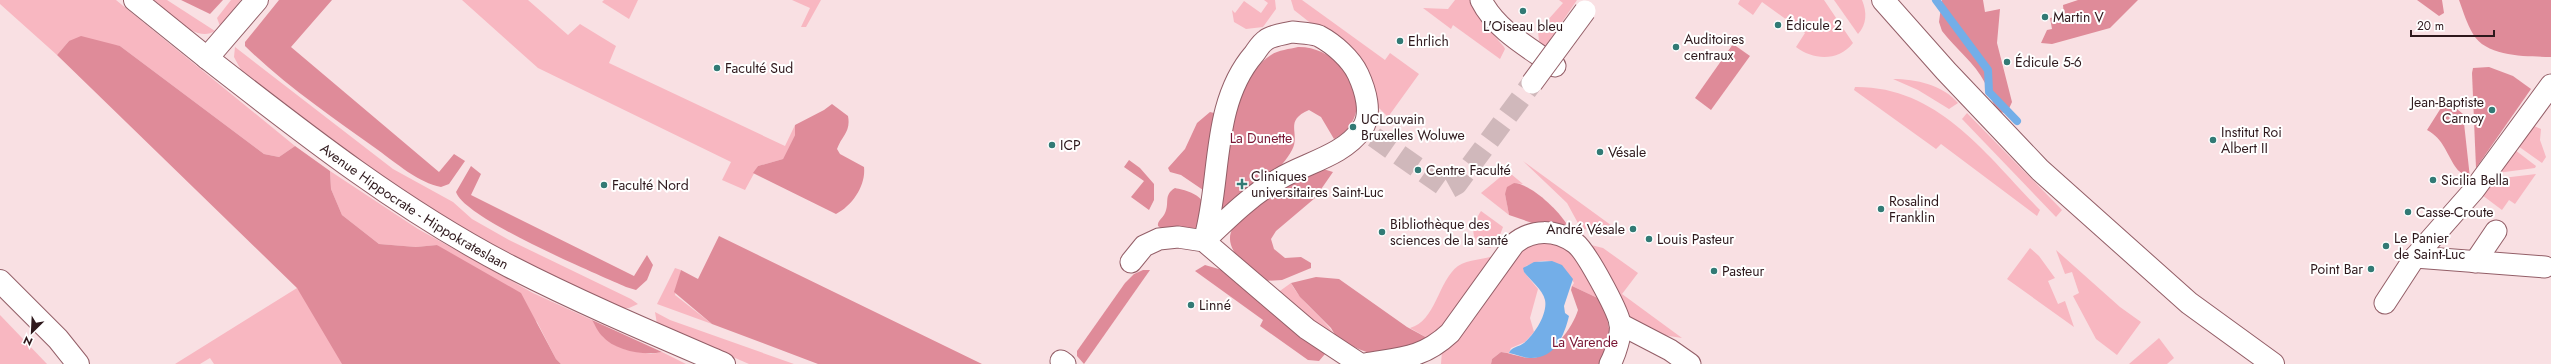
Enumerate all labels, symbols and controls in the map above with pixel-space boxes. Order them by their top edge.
marker: L'Oiseau bleu [1518,6,1528,16]
place label: Martin V [2053,7,2104,27]
marker: Martin V [2040,12,2050,22]
scale bar [2411,12,2494,38]
place label: Édicule 2 [1786,15,1842,35]
place label: L'Oiseau bleu [1483,16,1563,36]
text: 20 m [2417,17,2444,35]
marker: Édicule 2 [1773,20,1783,30]
place label: Auditoires centraux [1684,29,1744,65]
place label: Ehrlich [1408,31,1449,51]
marker: Ehrlich [1395,36,1405,46]
marker: Auditoires centraux [1671,42,1681,52]
place label: Édicule 5-6 [2015,52,2082,72]
marker: Édicule 5-6 [2002,57,2012,67]
place label: Faculté Sud [725,58,793,78]
marker: Faculté Sud [712,63,722,73]
place label: Jean-Baptiste Carnoy [2409,92,2485,128]
marker: Jean-Baptiste Carnoy [2487,105,2497,115]
place label: UCLouvain Bruxelles Woluwe [1361,109,1465,145]
marker: UCLouvain Bruxelles Woluwe [1348,122,1358,132]
place label: Institut Roi Albert II [2221,122,2282,158]
park label: La Dunette [1230,128,1292,148]
place label: ICP [1060,135,1081,155]
marker: Institut Roi Albert II [2208,135,2218,145]
street label: Avenue Hippocrate - Hippokrateslaan [316,138,512,274]
marker: ICP [1047,140,1057,150]
place label: Vésale [1608,142,1646,162]
marker: Vésale [1595,147,1605,157]
place label: Centre Faculté [1426,160,1511,180]
marker: Centre Faculté [1413,165,1423,175]
place label: Cliniques universitaires Saint-Luc [1251,166,1384,202]
place label: Sicilia Bella [2441,170,2509,190]
place label: Faculté Nord [612,175,689,195]
marker: Sicilia Bella [2428,175,2438,185]
marker: Cliniques universitaires Saint-Luc [1236,178,1248,190]
marker: Faculté Nord [599,180,609,190]
place label: Rosalind Franklin [1889,191,1939,227]
place label: Casse-Croute [2416,202,2494,222]
marker: Rosalind Franklin [1876,204,1886,214]
marker: Casse-Croute [2403,207,2413,217]
place label: Bibliothèque des sciences de la santé [1390,214,1508,250]
place label: André Vésale [1546,219,1625,239]
marker: André Vésale [1628,224,1638,234]
marker: Bibliothèque des sciences de la santé [1377,227,1387,237]
place label: Le Panier de Saint-Luc [2394,228,2465,264]
place label: Louis Pasteur [1657,229,1734,249]
marker: Louis Pasteur [1644,234,1654,244]
marker: Le Panier de Saint-Luc [2381,241,2391,251]
place label: Point Bar [2310,259,2363,279]
place label: Pasteur [1722,261,1765,281]
marker: Point Bar [2366,264,2376,274]
marker: Pasteur [1709,266,1719,276]
place label: Linné [1199,295,1231,315]
marker: Linné [1186,300,1196,310]
north arrow [12,312,52,352]
text: N [21,332,35,350]
park label: La Varende [1552,332,1618,352]

